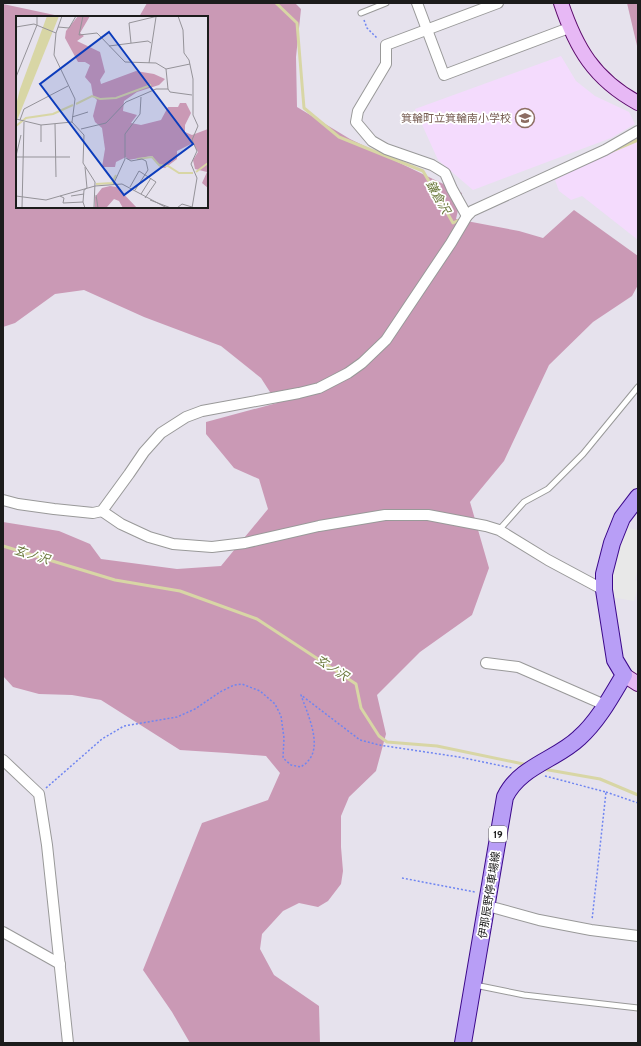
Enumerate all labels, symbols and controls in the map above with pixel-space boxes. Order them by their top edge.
inset map [16,16,208,208]
school or university icon: 箕輪町立箕輪南小学校 [514,107,536,129]
place label: 箕輪町立箕輪南小学校 [401,111,511,125]
water label: 鎌倉沢 [423,177,455,218]
water label: 玄ノ沢 [13,542,53,568]
water label: 玄ノ沢 [313,651,353,685]
road number: 19 [489,826,507,842]
street label: 伊那辰野停車場線 [475,850,503,940]

